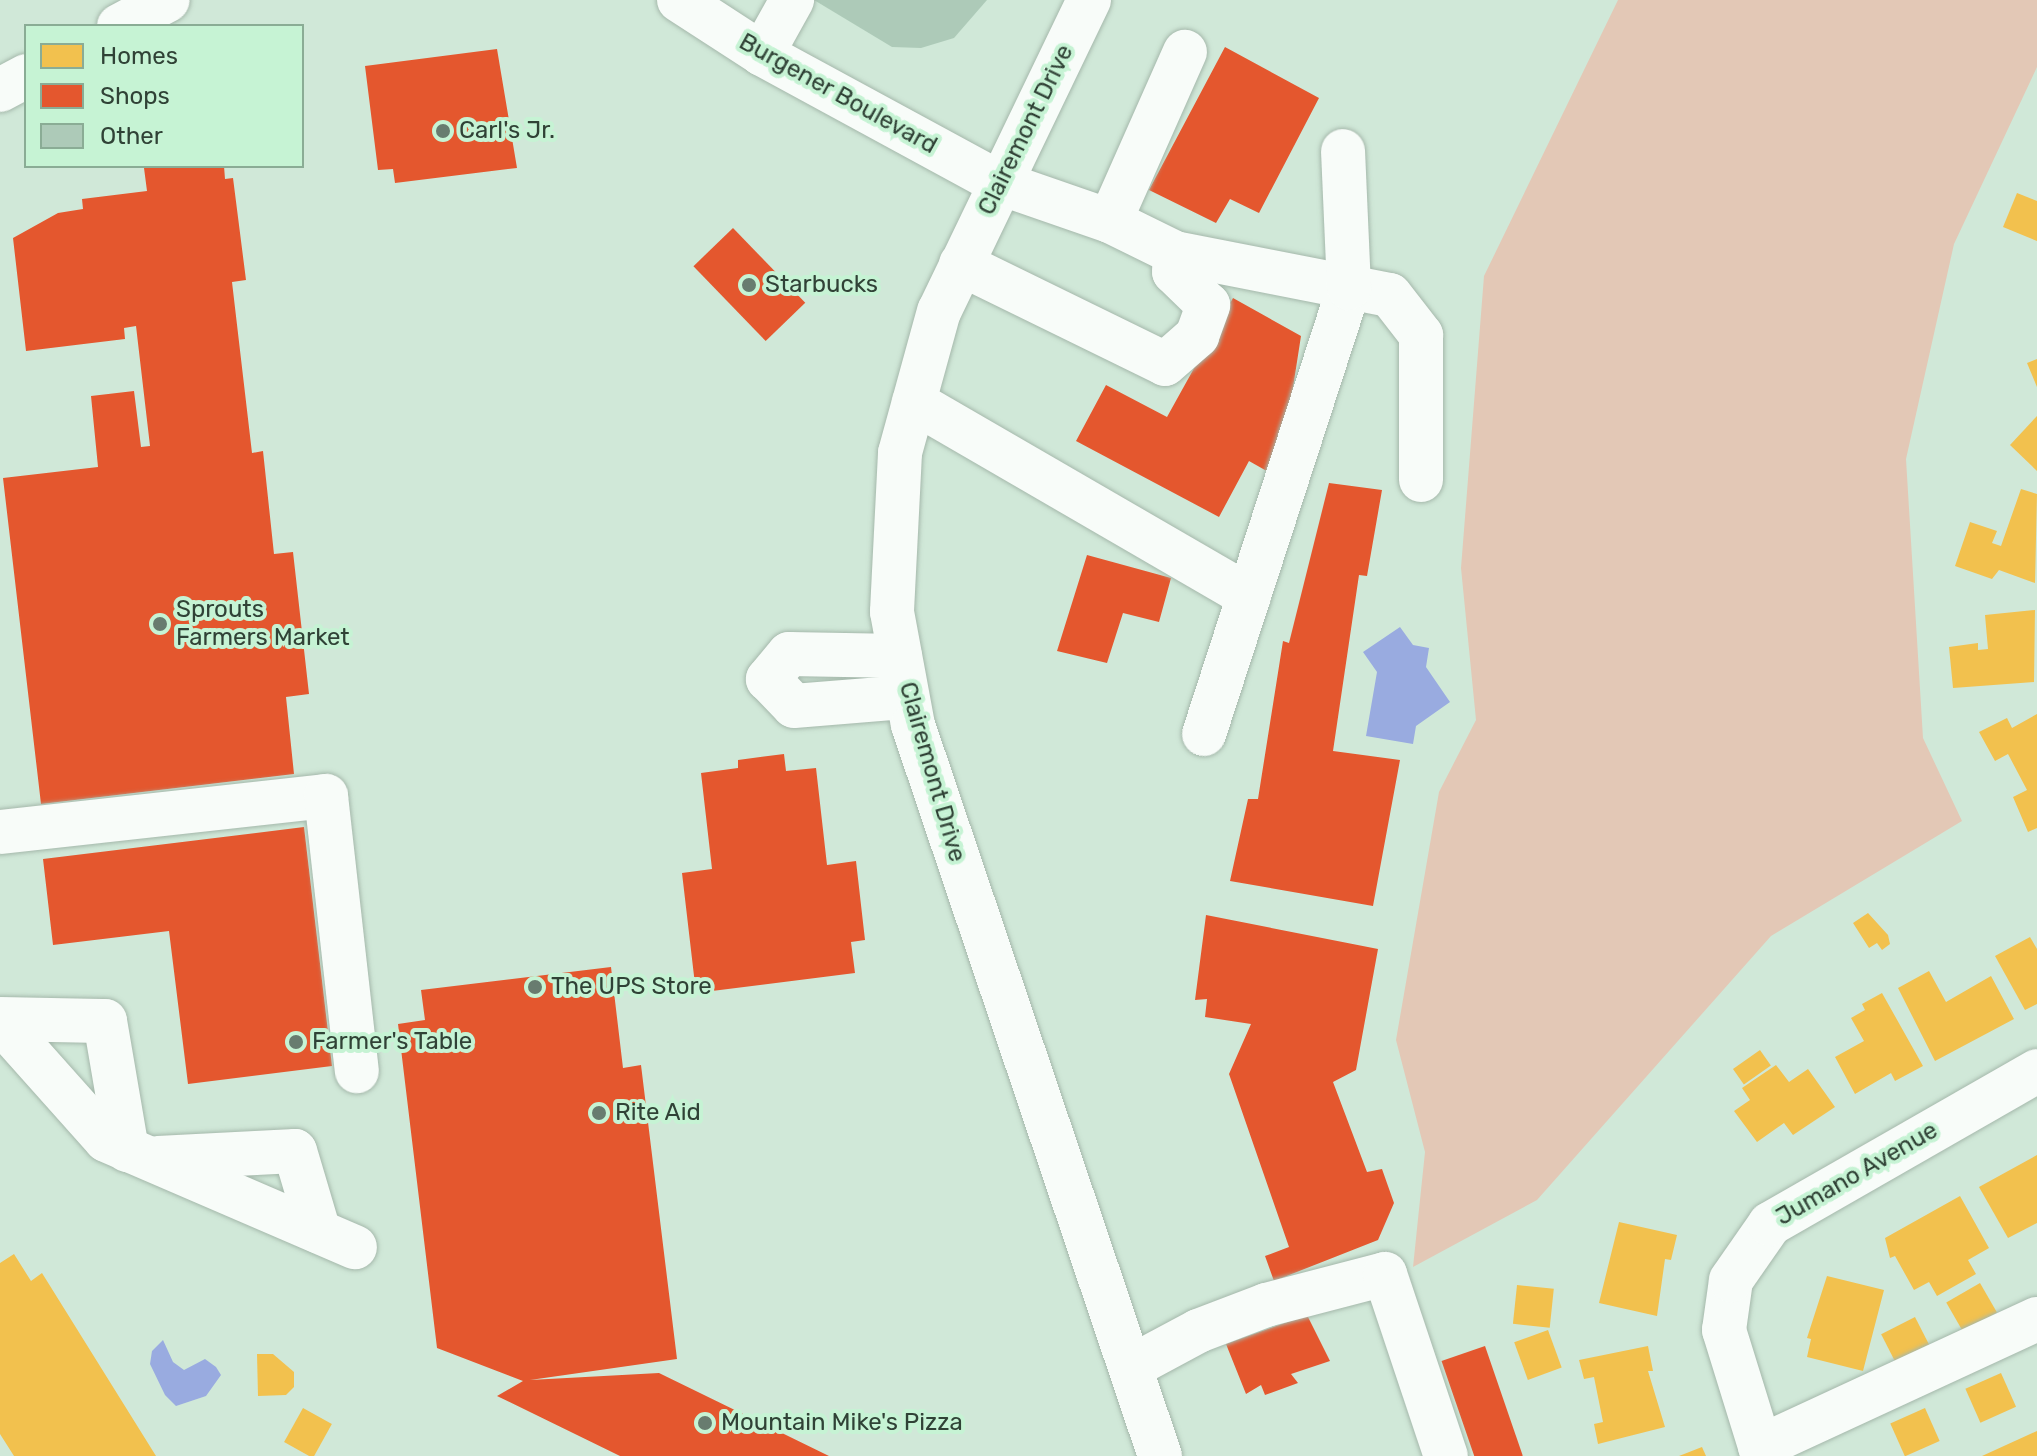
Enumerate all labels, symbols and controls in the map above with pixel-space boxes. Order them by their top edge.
legend [24,24,304,168]
street label: Burgener Boulevard [734,27,942,161]
street label: Clairemont Drive [972,40,1080,220]
text: Homes [100,42,178,70]
text: Shops [100,82,170,110]
place label: Carl's Jr. [459,117,555,145]
text: Other [100,122,163,150]
marker: Carl's Jr. [434,122,452,140]
place label: Starbucks [765,271,878,299]
marker: Starbucks [740,276,758,294]
place label: Sprouts Farmers Market [176,596,350,652]
marker: Sprouts Farmers Market [151,615,169,633]
street label: Clairemont Drive [893,679,971,865]
place label: The UPS Store [551,973,712,1001]
marker: The UPS Store [526,978,544,996]
place label: Farmer's Table [312,1028,473,1056]
marker: Farmer's Table [287,1033,305,1051]
place label: Rite Aid [615,1099,701,1127]
marker: Rite Aid [590,1104,608,1122]
street label: Jumano Avenue [1771,1116,1943,1232]
place label: Mountain Mike's Pizza [721,1409,963,1437]
marker: Mountain Mike's Pizza [696,1414,714,1432]

